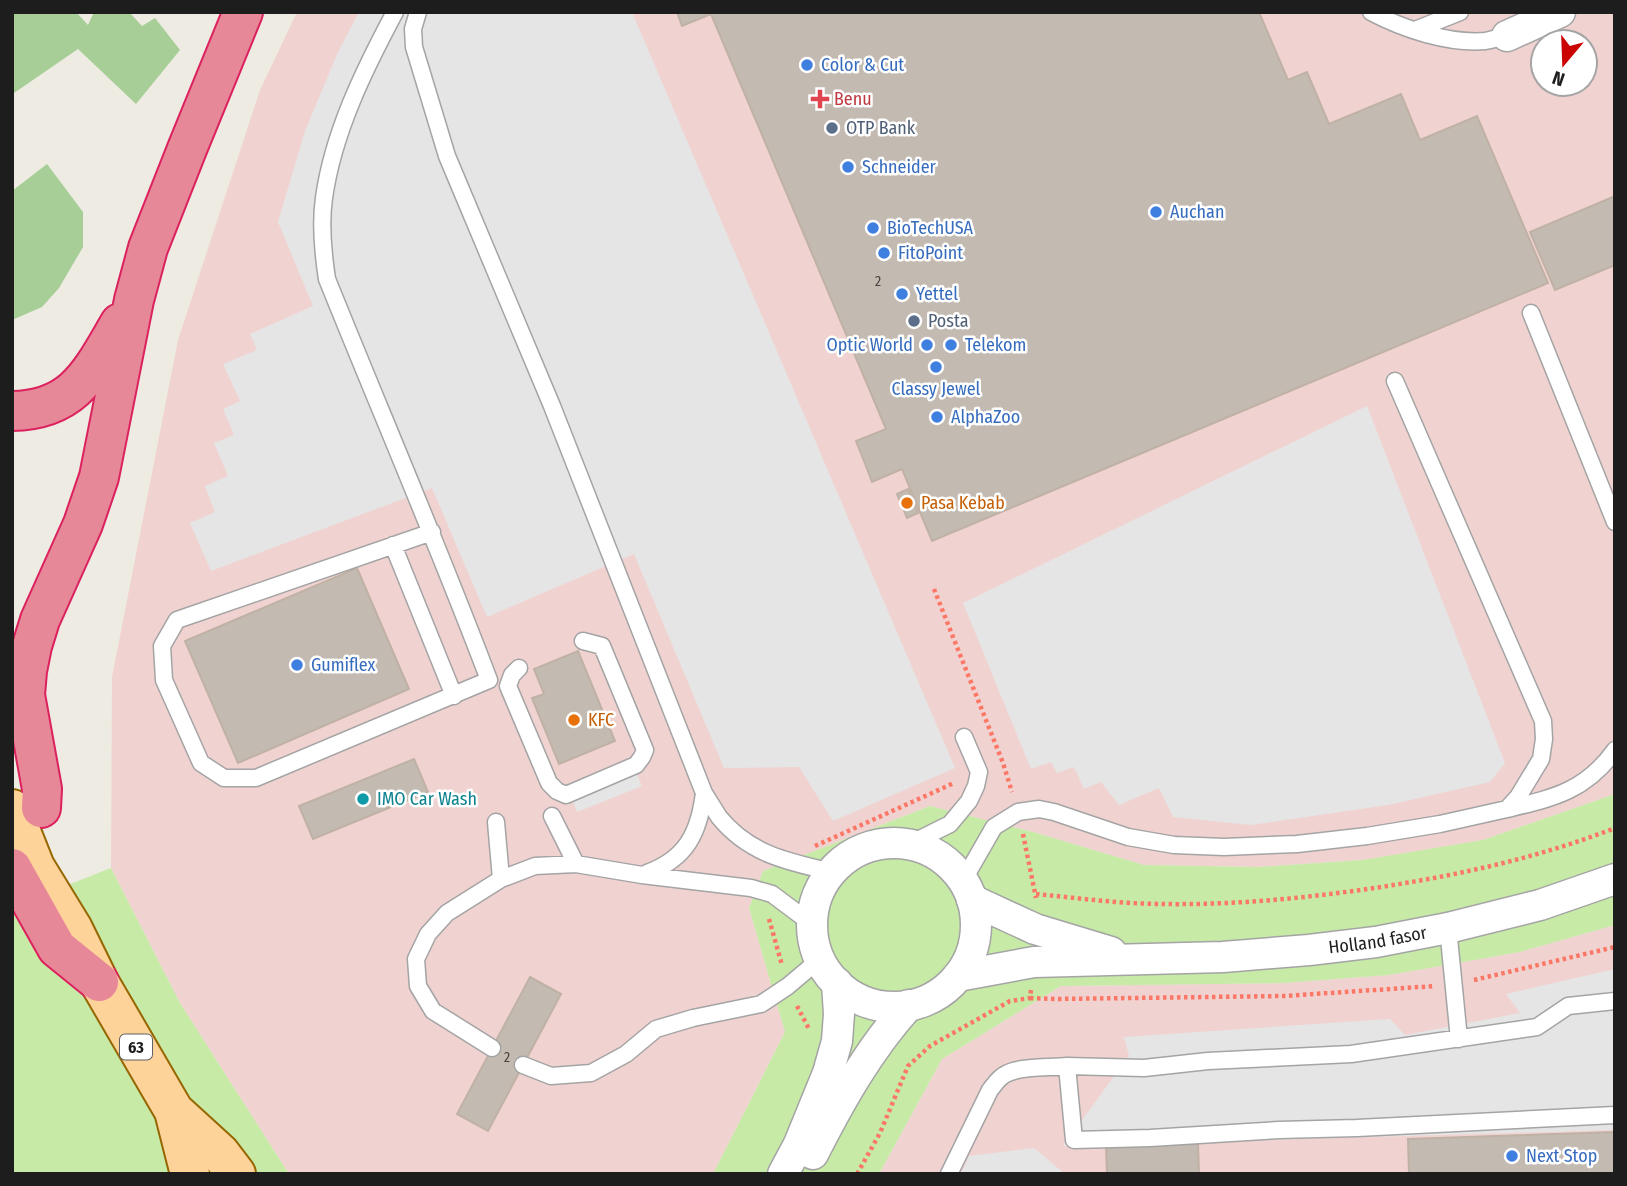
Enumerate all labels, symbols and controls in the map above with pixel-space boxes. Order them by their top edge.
north arrow [1529,28,1599,98]
place label: Color & Cut [821,54,904,76]
marker: Color & Cut [799,57,815,73]
text: N [1549,66,1568,91]
place label: Benu [834,88,872,110]
marker: Benu [812,91,828,107]
place label: OTP Bank [846,117,916,139]
marker: OTP Bank [824,120,840,136]
place label: Schneider [862,156,937,178]
marker: Schneider [840,159,856,175]
place label: Auchan [1170,201,1224,223]
marker: Auchan [1148,204,1164,220]
place label: BioTechUSA [887,217,974,239]
marker: BioTechUSA [865,220,881,236]
place label: FitoPoint [898,242,963,264]
marker: FitoPoint [876,245,892,261]
house number: 2 [875,273,881,290]
place label: Yettel [916,283,958,305]
marker: Yettel [894,286,910,302]
place label: Posta [928,310,969,332]
marker: Posta [906,313,922,329]
place label: Optic World [826,334,913,356]
place label: Telekom [965,334,1026,356]
marker: Optic World [919,337,935,353]
marker: Telekom [943,337,959,353]
marker: Classy Jewel [928,359,944,375]
place label: Classy Jewel [892,378,981,400]
place label: AlphaZoo [951,406,1020,428]
marker: AlphaZoo [929,409,945,425]
place label: Pasa Kebab [921,492,1005,514]
marker: Pasa Kebab [899,495,915,511]
place label: Gumiflex [311,654,376,676]
marker: Gumiflex [289,657,305,673]
place label: KFC [588,709,614,731]
marker: KFC [566,712,582,728]
place label: IMO Car Wash [377,788,477,810]
marker: IMO Car Wash [355,791,371,807]
street label: Holland fasor [1327,921,1429,959]
road number: 63 [120,1035,152,1060]
house number: 2 [504,1049,510,1066]
place label: Next Stop [1526,1145,1597,1167]
marker: Next Stop [1504,1148,1520,1164]

